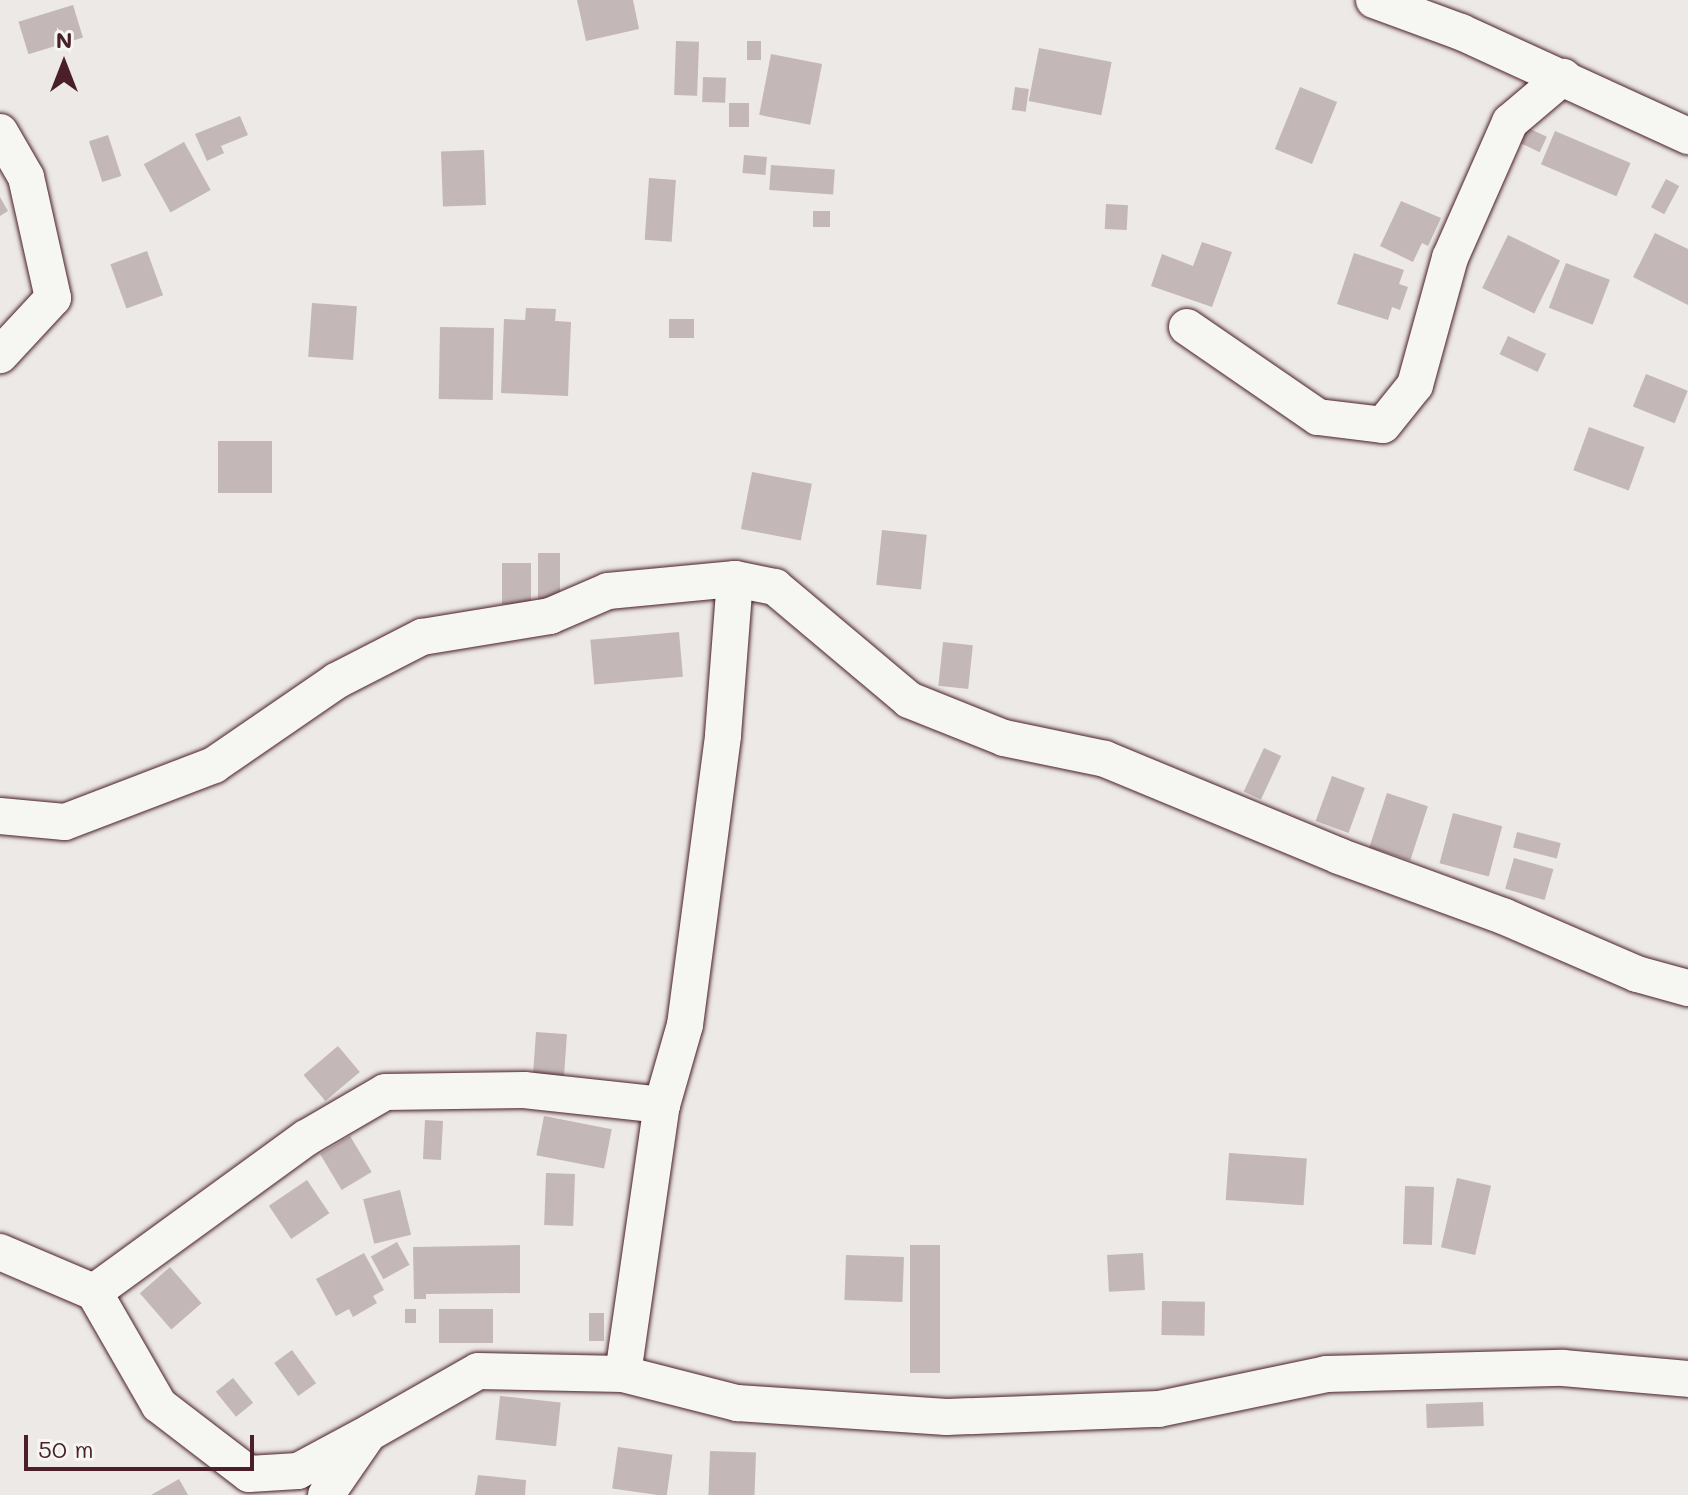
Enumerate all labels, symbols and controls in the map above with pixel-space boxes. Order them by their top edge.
north arrow [24,24,104,104]
text: N [56,25,72,54]
scale bar [28,1419,258,1469]
text: 50 m [38,1433,94,1464]

